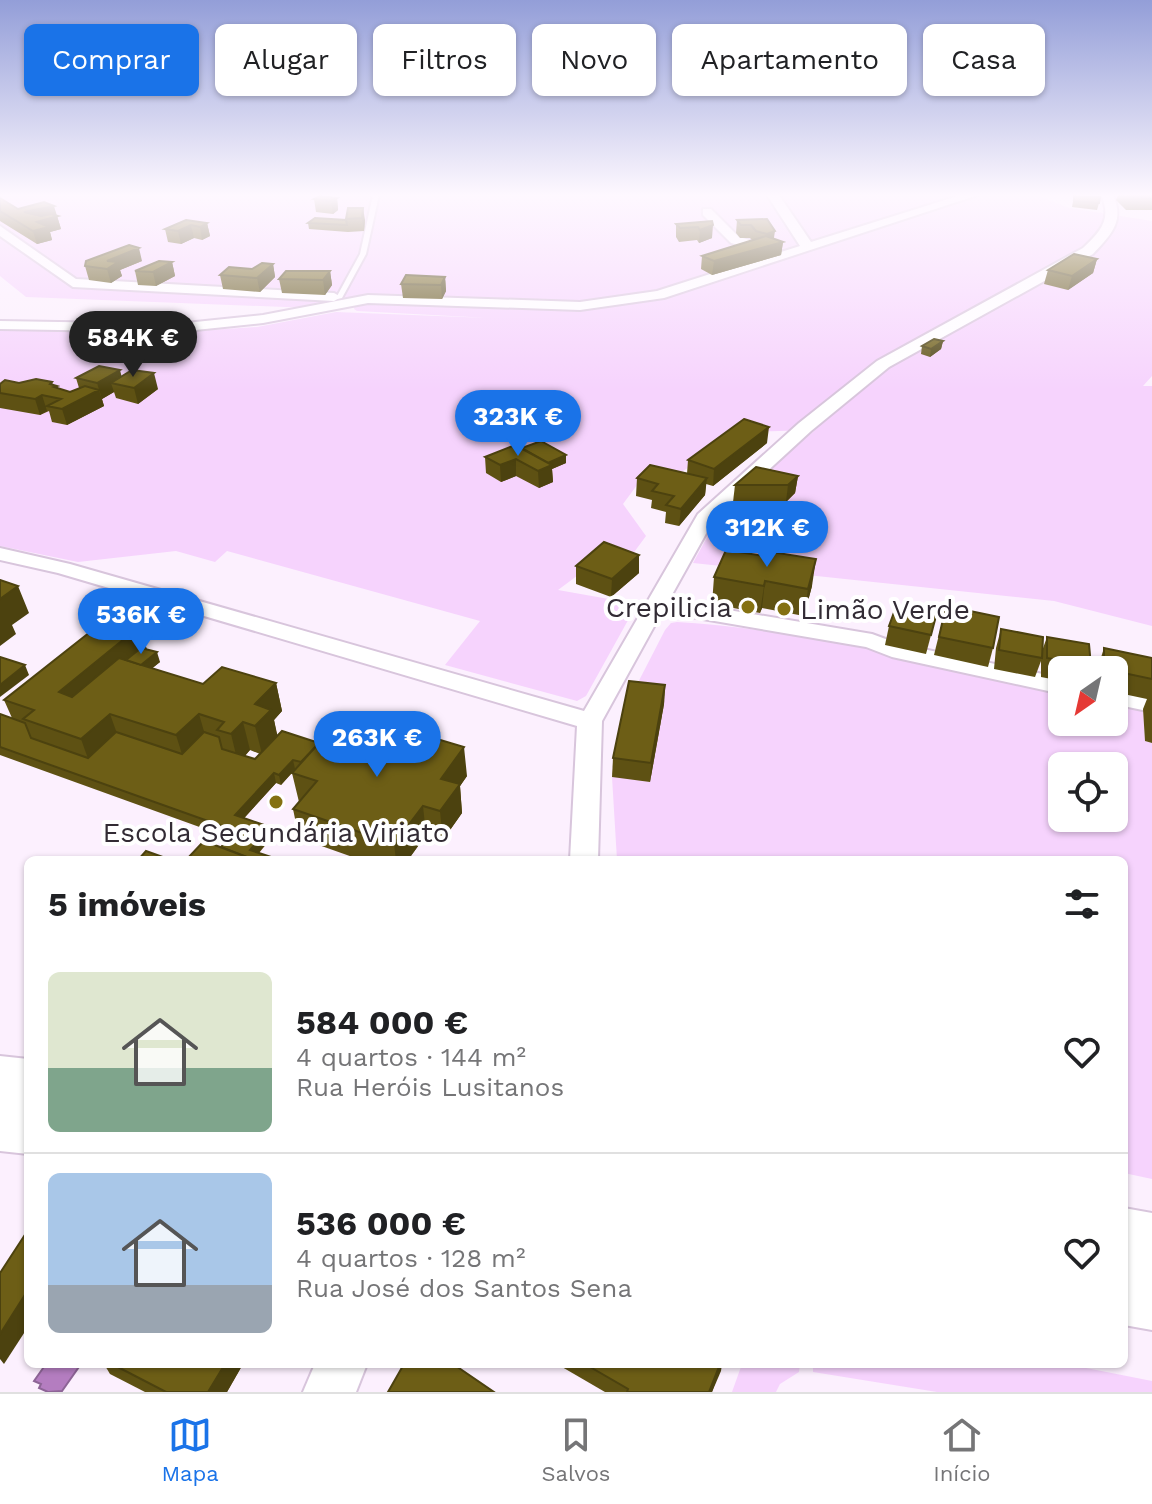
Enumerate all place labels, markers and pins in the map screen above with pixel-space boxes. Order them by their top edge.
pin: 584K € [68,311,198,379]
pin: 323K € [453,390,583,458]
pin: 312K € [702,501,832,569]
pin: 536K € [76,588,206,656]
place label: Crepilicia [606,591,732,624]
place label: Limão Verde [800,593,970,626]
marker: Crepilicia [739,598,757,616]
marker: Limão Verde [775,600,793,618]
pin: 263K € [312,711,442,779]
marker: Escola Secundária Viriato [267,793,285,811]
place label: Escola Secundária Viriato [102,816,450,849]

